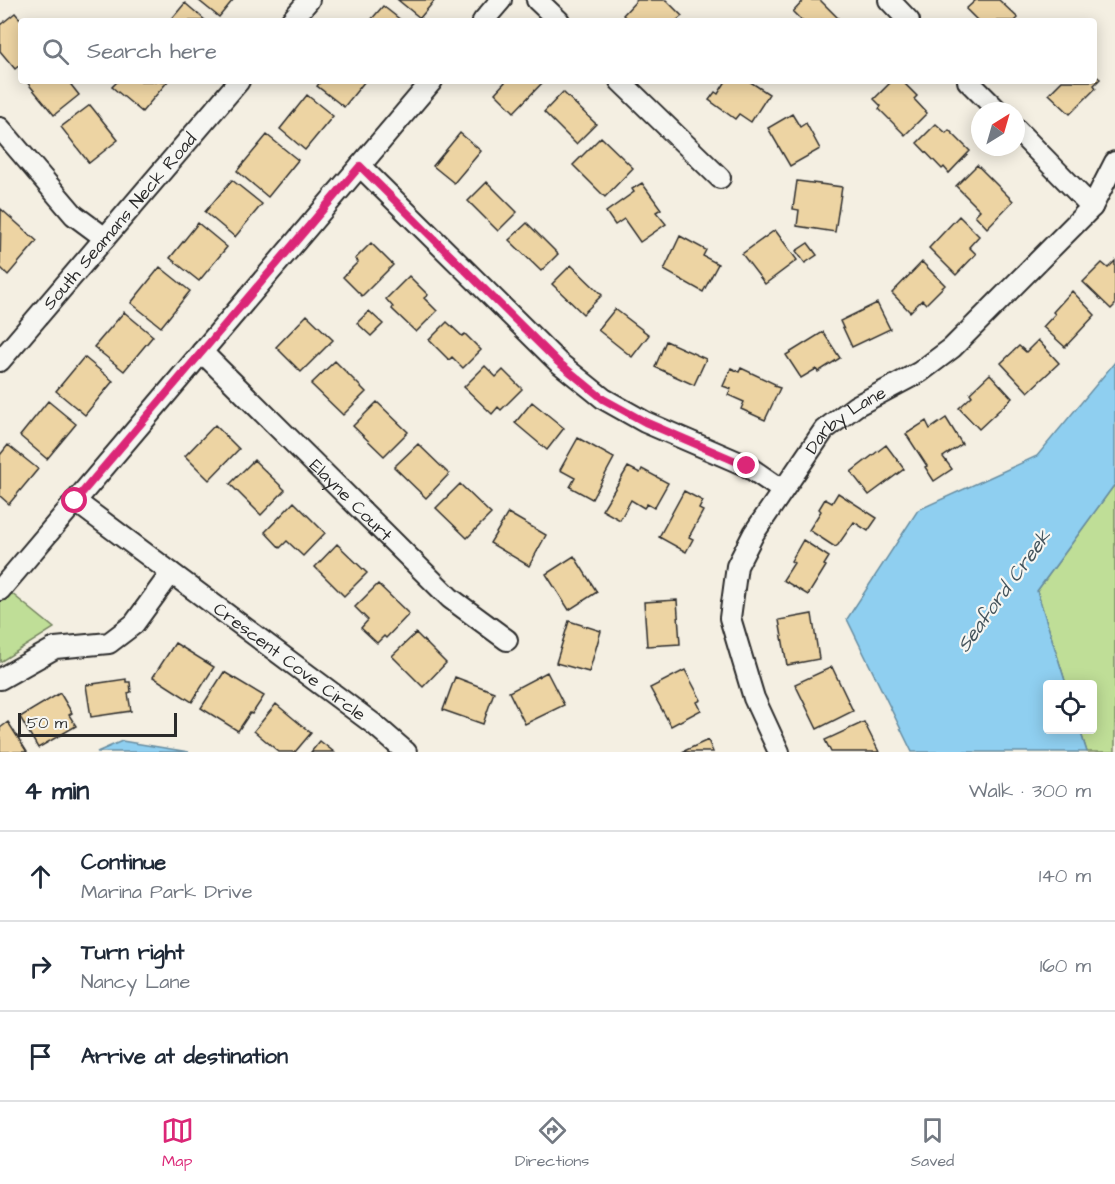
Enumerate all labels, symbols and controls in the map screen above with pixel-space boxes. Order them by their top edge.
search box [18,18,1097,84]
icon: search [39,35,72,68]
text: Search here [87,36,217,67]
north arrow [971,102,1025,156]
street label: South Seamans Neck Road [37,127,202,315]
street label: Darby Lane [799,380,890,459]
route end [733,452,759,478]
street label: Elayne Court [304,453,399,547]
route start [61,487,87,513]
water label: Seaford Creek [950,523,1058,658]
street label: Crescent Cove Circle [208,596,371,727]
map controls [1043,680,1097,734]
button: locate [1043,680,1097,734]
scale bar [18,710,177,738]
text: 50 m [27,712,67,734]
text: 4 min [24,773,89,809]
text: Walk · 300 m [969,777,1091,805]
text: Continue [81,847,166,878]
icon: ahead [24,860,57,893]
text: 140 m [1039,862,1091,890]
text: Marina Park Drive [81,878,252,906]
text: Turn right [81,937,184,968]
icon: right [24,950,57,983]
text: 160 m [1040,952,1091,980]
text: Nancy Lane [81,968,190,996]
icon: arrive [24,1040,57,1073]
text: Arrive at destination [81,1041,288,1072]
tab: Map [161,1114,194,1172]
tab: Directions [515,1114,589,1172]
tab: Saved [911,1114,954,1172]

